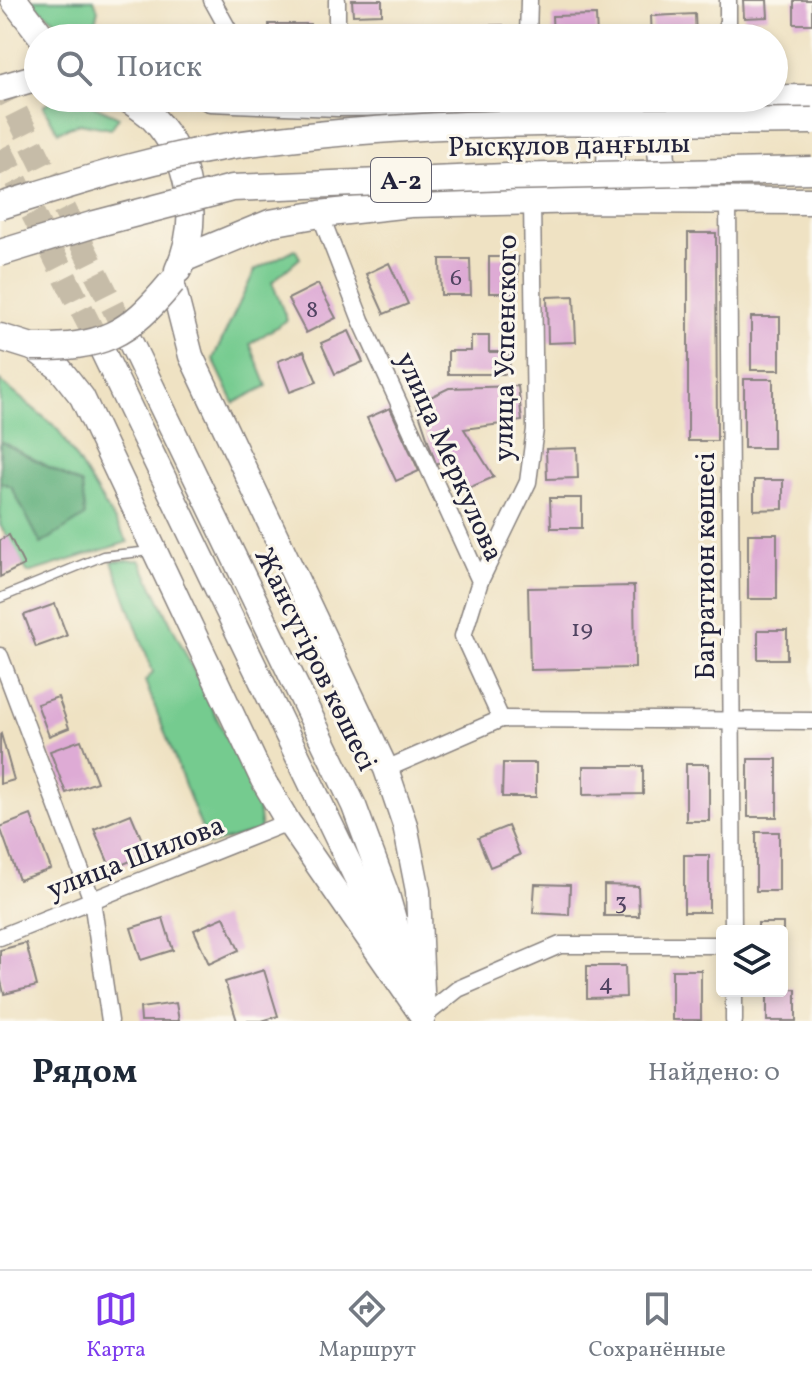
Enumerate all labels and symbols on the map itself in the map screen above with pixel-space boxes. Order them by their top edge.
street label: Рысқұлов даңғылы [448,125,690,168]
road number: A-2 [371,158,431,202]
street label: улица Успенского [485,234,528,462]
house number: 6 [450,262,462,296]
house number: 8 [306,294,318,328]
street label: улица Меркулова [385,346,512,568]
street label: Багратион көшесі [687,452,726,680]
street label: Жансүгіров көшесі [244,542,386,778]
house number: 19 [571,613,593,647]
street label: улица Шилова [42,807,230,910]
house number: 3 [615,886,627,920]
house number: 4 [599,967,613,1001]

